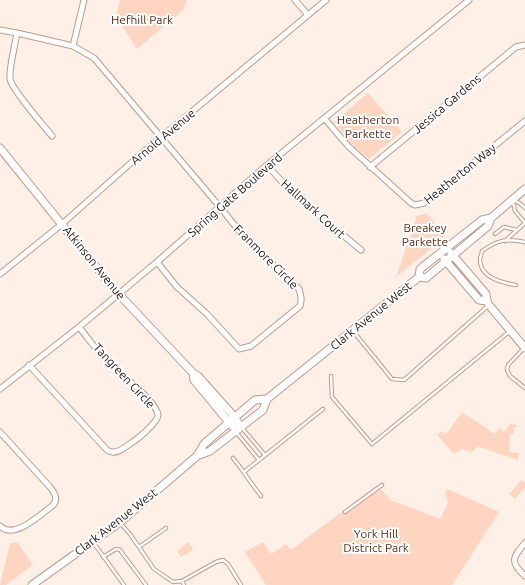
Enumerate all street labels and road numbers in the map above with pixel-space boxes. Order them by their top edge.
street label: Jessica Gardens [410,71,484,137]
street label: Arnold Avenue [128,106,198,168]
street label: Heatherton Way [421,141,499,207]
street label: Spring Gate Boulevard [185,150,285,240]
street label: Hallmark Court [278,176,348,242]
street label: Franmore Circle [231,222,301,292]
street label: Atkinson Avenue [60,223,128,303]
street label: Clark Avenue West [327,279,415,353]
street label: Tangreen Circle [90,340,158,412]
street label: Clark Avenue West [72,485,160,559]

